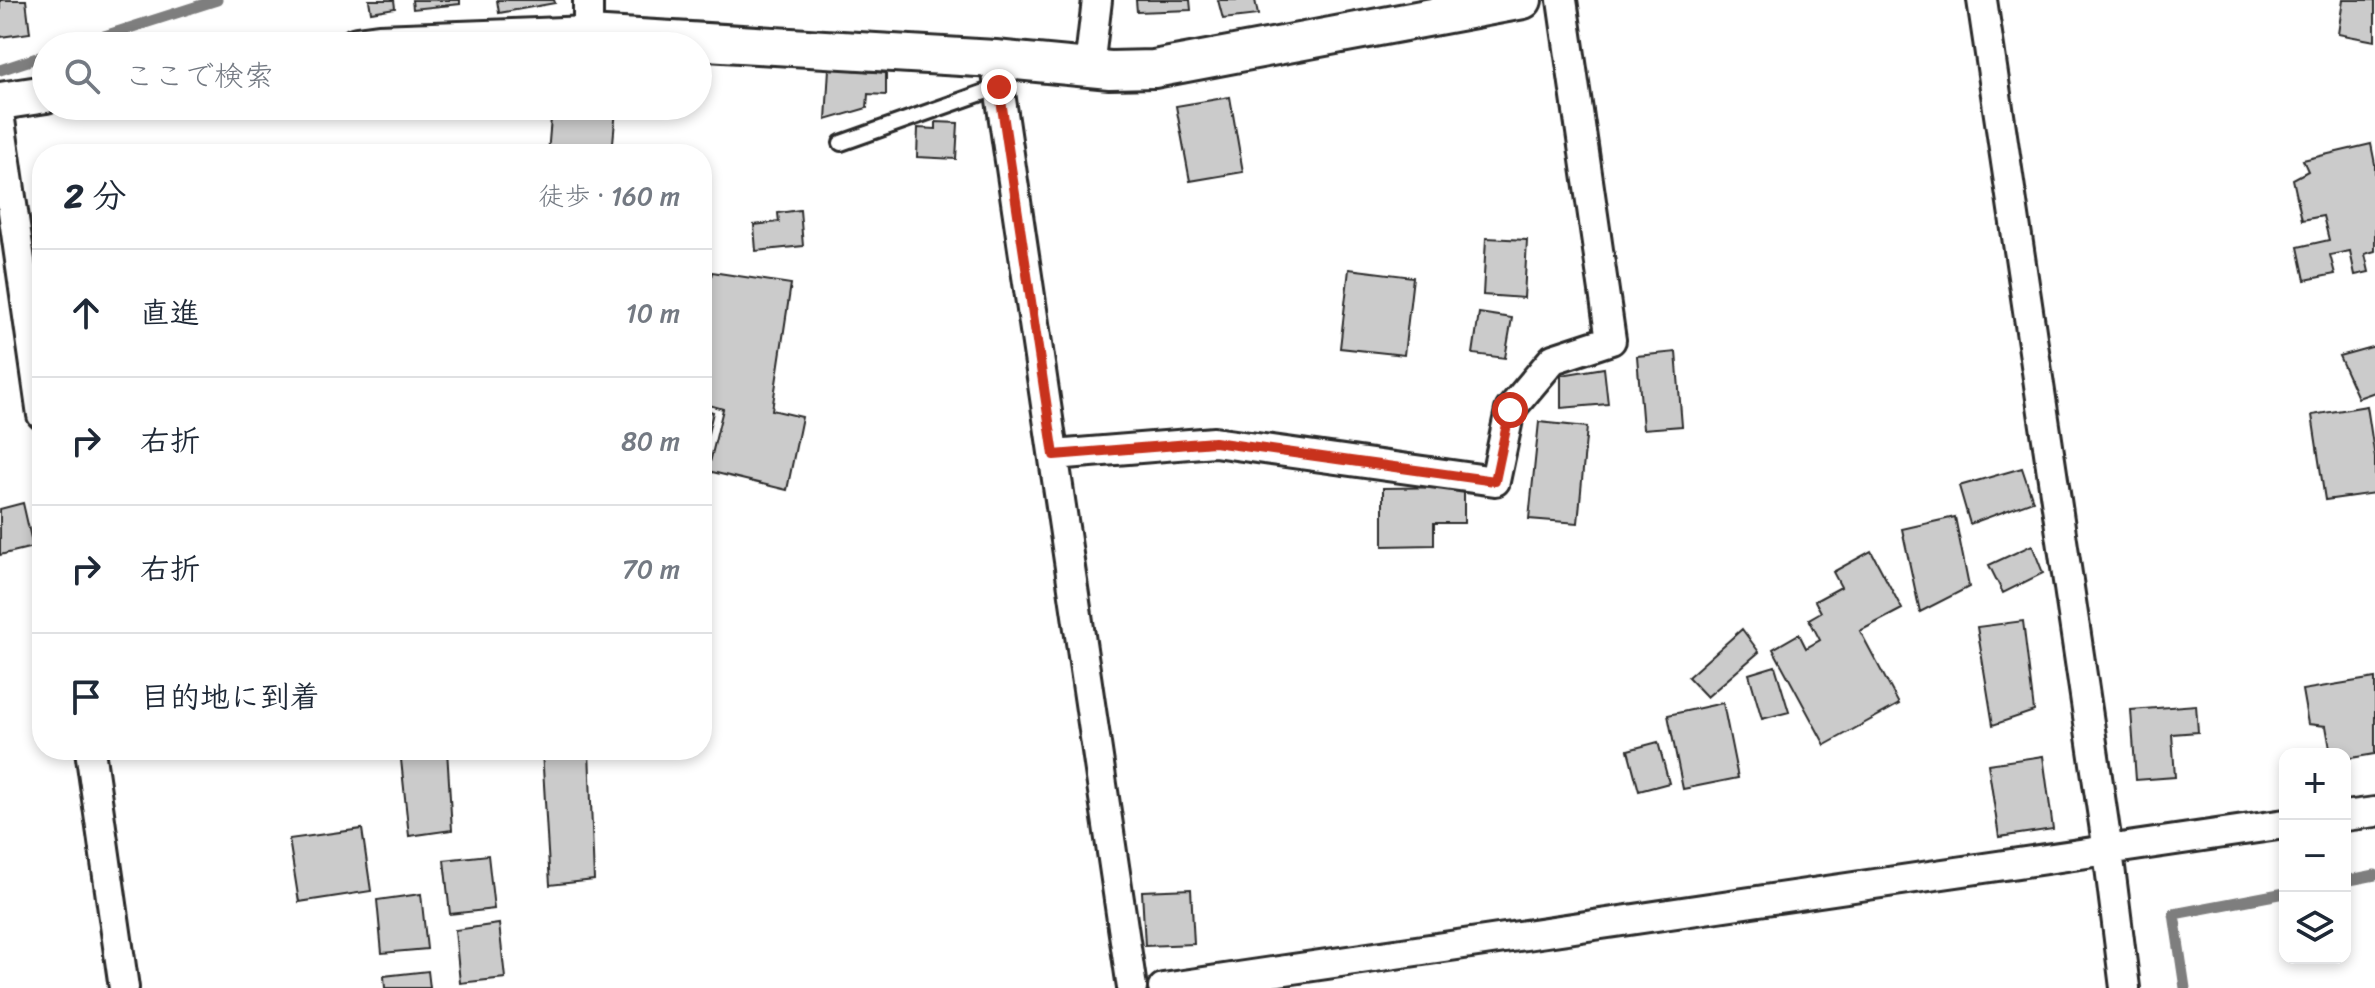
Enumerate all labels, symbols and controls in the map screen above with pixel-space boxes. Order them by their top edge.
search box [32,32,712,120]
text: ここで検索 [124,49,274,103]
icon: search [60,54,104,98]
route end [981,69,1017,105]
text: 2 分 [64,166,126,226]
text: 徒歩 · 160 m [538,173,680,219]
text: 直進 [140,286,200,340]
text: 10 m [626,290,680,336]
icon: ahead [64,291,108,335]
route start [1492,392,1528,428]
text: 右折 [140,414,200,468]
text: 80 m [621,418,680,464]
icon: right [64,419,108,463]
text: 右折 [140,542,200,596]
text: 70 m [622,546,680,592]
icon: right [64,547,108,591]
text: 目的地に到着 [140,670,320,724]
icon: arrive [64,675,108,719]
map controls [2279,748,2351,964]
button: + [2279,748,2351,820]
button: − [2279,820,2351,892]
button: layers [2279,892,2351,964]

